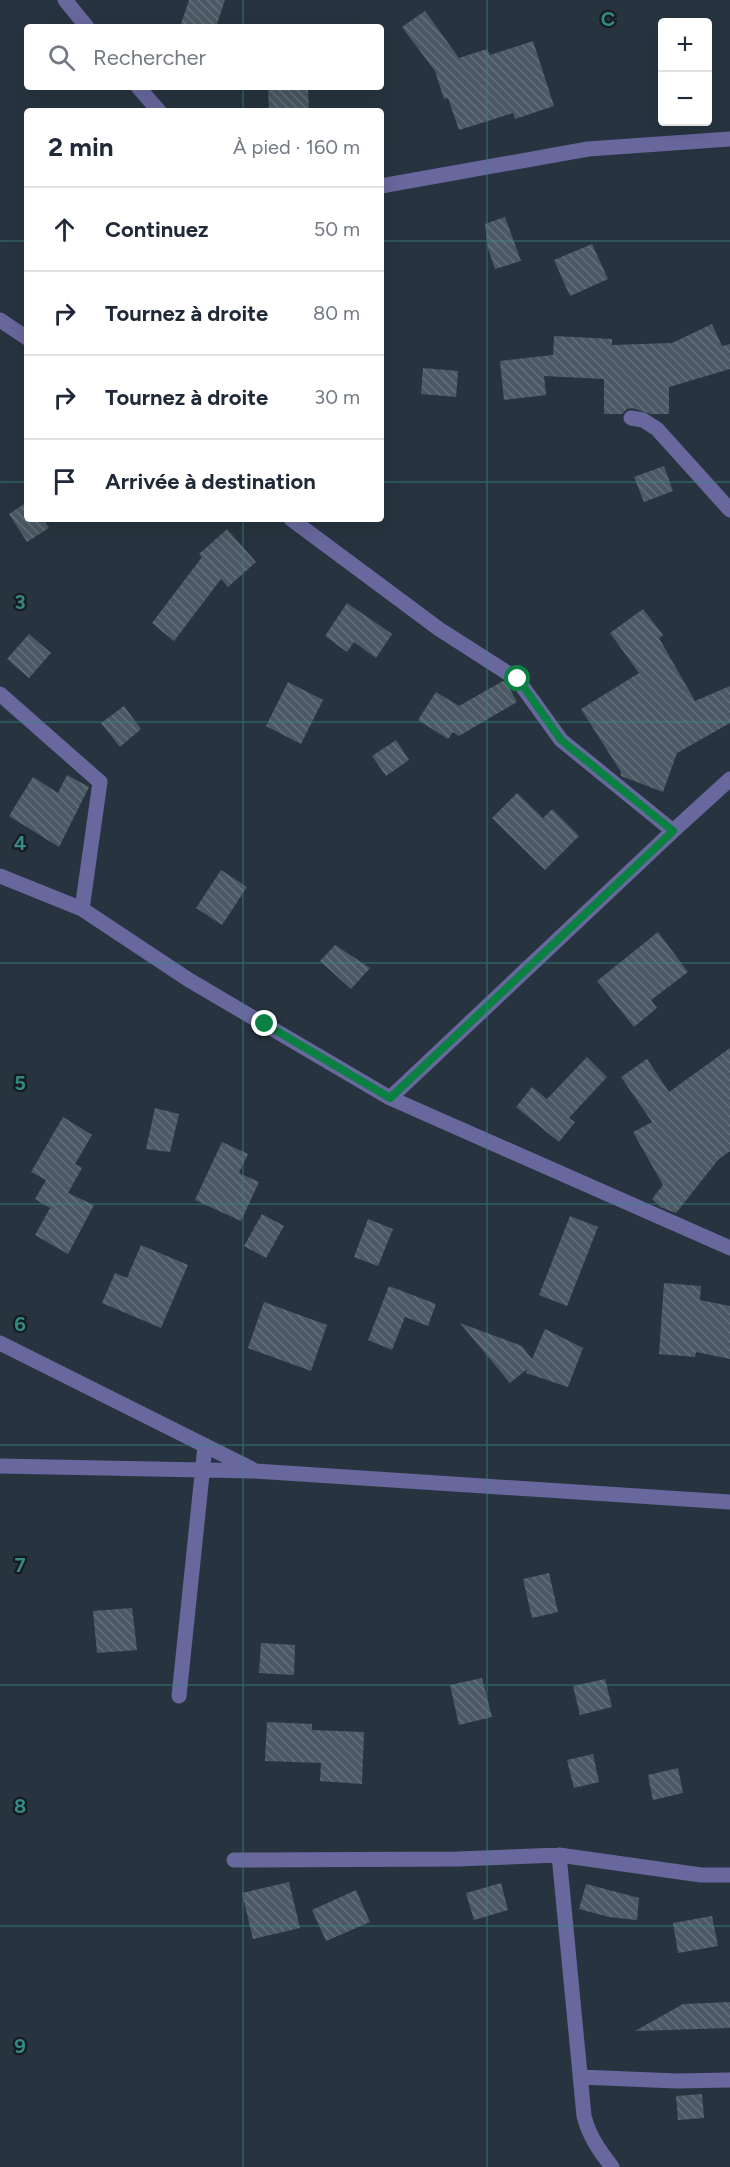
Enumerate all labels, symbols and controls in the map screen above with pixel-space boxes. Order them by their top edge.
text: C [601,7,615,31]
map controls [658,18,712,126]
button: + [658,18,712,72]
search box [24,24,384,90]
icon: search [45,41,78,74]
text: Rechercher [93,44,206,71]
button: − [658,72,712,126]
text: 2 min [48,131,114,163]
text: À pied · 160 m [233,135,360,159]
icon: ahead [48,213,81,246]
text: Continuez [105,216,209,243]
text: 50 m [314,217,360,241]
icon: right [48,297,81,330]
text: Tournez à droite [105,300,268,327]
text: 80 m [313,301,360,325]
icon: right [48,381,81,414]
text: Tournez à droite [105,384,268,411]
text: 30 m [314,385,360,409]
icon: arrive [48,465,81,498]
text: Arrivée à destination [105,468,316,495]
text: 3 [14,590,26,614]
route start [504,665,530,691]
text: 4 [14,831,27,855]
route end [251,1010,277,1036]
text: 5 [14,1071,26,1095]
text: 6 [14,1312,26,1336]
text: 7 [14,1553,26,1577]
text: 8 [14,1794,26,1818]
text: 9 [14,2034,26,2058]

